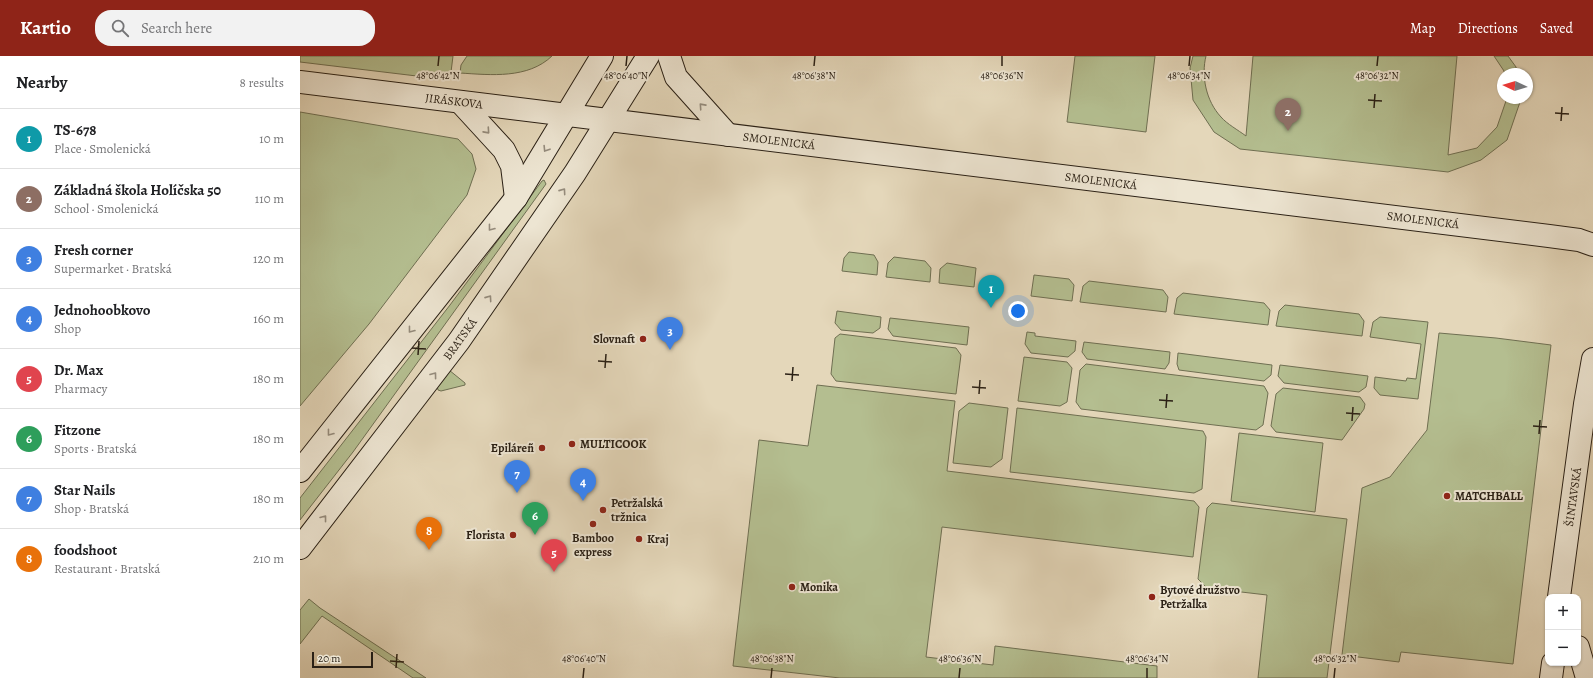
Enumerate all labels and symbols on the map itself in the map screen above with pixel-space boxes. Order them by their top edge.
north arrow [1497,68,1533,104]
text: 48°06'42"N [416,69,460,82]
text: 48°06'40"N [604,69,648,82]
text: 48°06'38"N [792,69,836,82]
text: 48°06'36"N [980,69,1024,82]
text: 48°06'34"N [1168,69,1210,82]
text: 48°06'32"N [1355,69,1399,82]
street label: JIRÁSKOVA [424,90,485,113]
pin: 2 [1275,98,1301,131]
one-way arrow [699,103,706,111]
one-way arrow [482,126,489,134]
street label: SMOLENICKÁ [742,129,817,153]
one-way arrow [543,145,551,152]
street label: SMOLENICKÁ [1064,169,1139,193]
one-way arrow [558,188,566,195]
street label: SMOLENICKÁ [1386,208,1461,232]
one-way arrow [489,224,496,231]
pin: 1 [978,275,1004,308]
one-way arrow [484,295,492,302]
your location [1008,301,1028,321]
street label: BRATSKÁ [439,314,481,363]
pin: 3 [657,317,683,350]
one-way arrow [409,326,416,333]
place label: Slovnaft [593,331,635,347]
marker: Slovnaft [638,334,648,344]
one-way arrow [429,372,437,379]
one-way arrow [328,428,335,435]
place label: MULTICOOK [580,436,646,452]
marker: MULTICOOK [567,439,577,449]
place label: Epiláreñ [491,440,534,456]
marker: Epiláreñ [537,443,547,453]
pin: 7 [504,460,530,493]
street label: ŠINTAVSKÁ [1561,465,1585,528]
pin: 4 [570,468,596,501]
place label: MATCHBALL [1455,488,1524,504]
marker: MATCHBALL [1442,491,1452,501]
place label: Petržalská tržnica [611,495,663,525]
pin: 6 [522,502,548,535]
marker: Petržalská tržnica [598,505,608,515]
one-way arrow [319,515,326,522]
pin: 8 [416,517,442,550]
marker: Bamboo express [588,519,598,529]
place label: Florista [466,527,505,543]
marker: Florista [508,530,518,540]
place label: Bamboo express [572,530,614,560]
place label: Kraj [647,531,669,547]
marker: Kraj [634,534,644,544]
pin: 5 [541,539,567,572]
place label: Monika [800,579,838,595]
marker: Monika [787,582,797,592]
place label: Bytové družstvo Petržalka [1160,582,1240,612]
marker: Bytové družstvo Petržalka [1147,592,1157,602]
scale bar [312,650,373,669]
text: 48°06'40"N [562,652,606,665]
text: 48°06'38"N [750,652,794,665]
text: 48°06'36"N [938,652,982,665]
text: 48°06'34"N [1126,652,1168,665]
text: 48°06'32"N [1313,652,1357,665]

